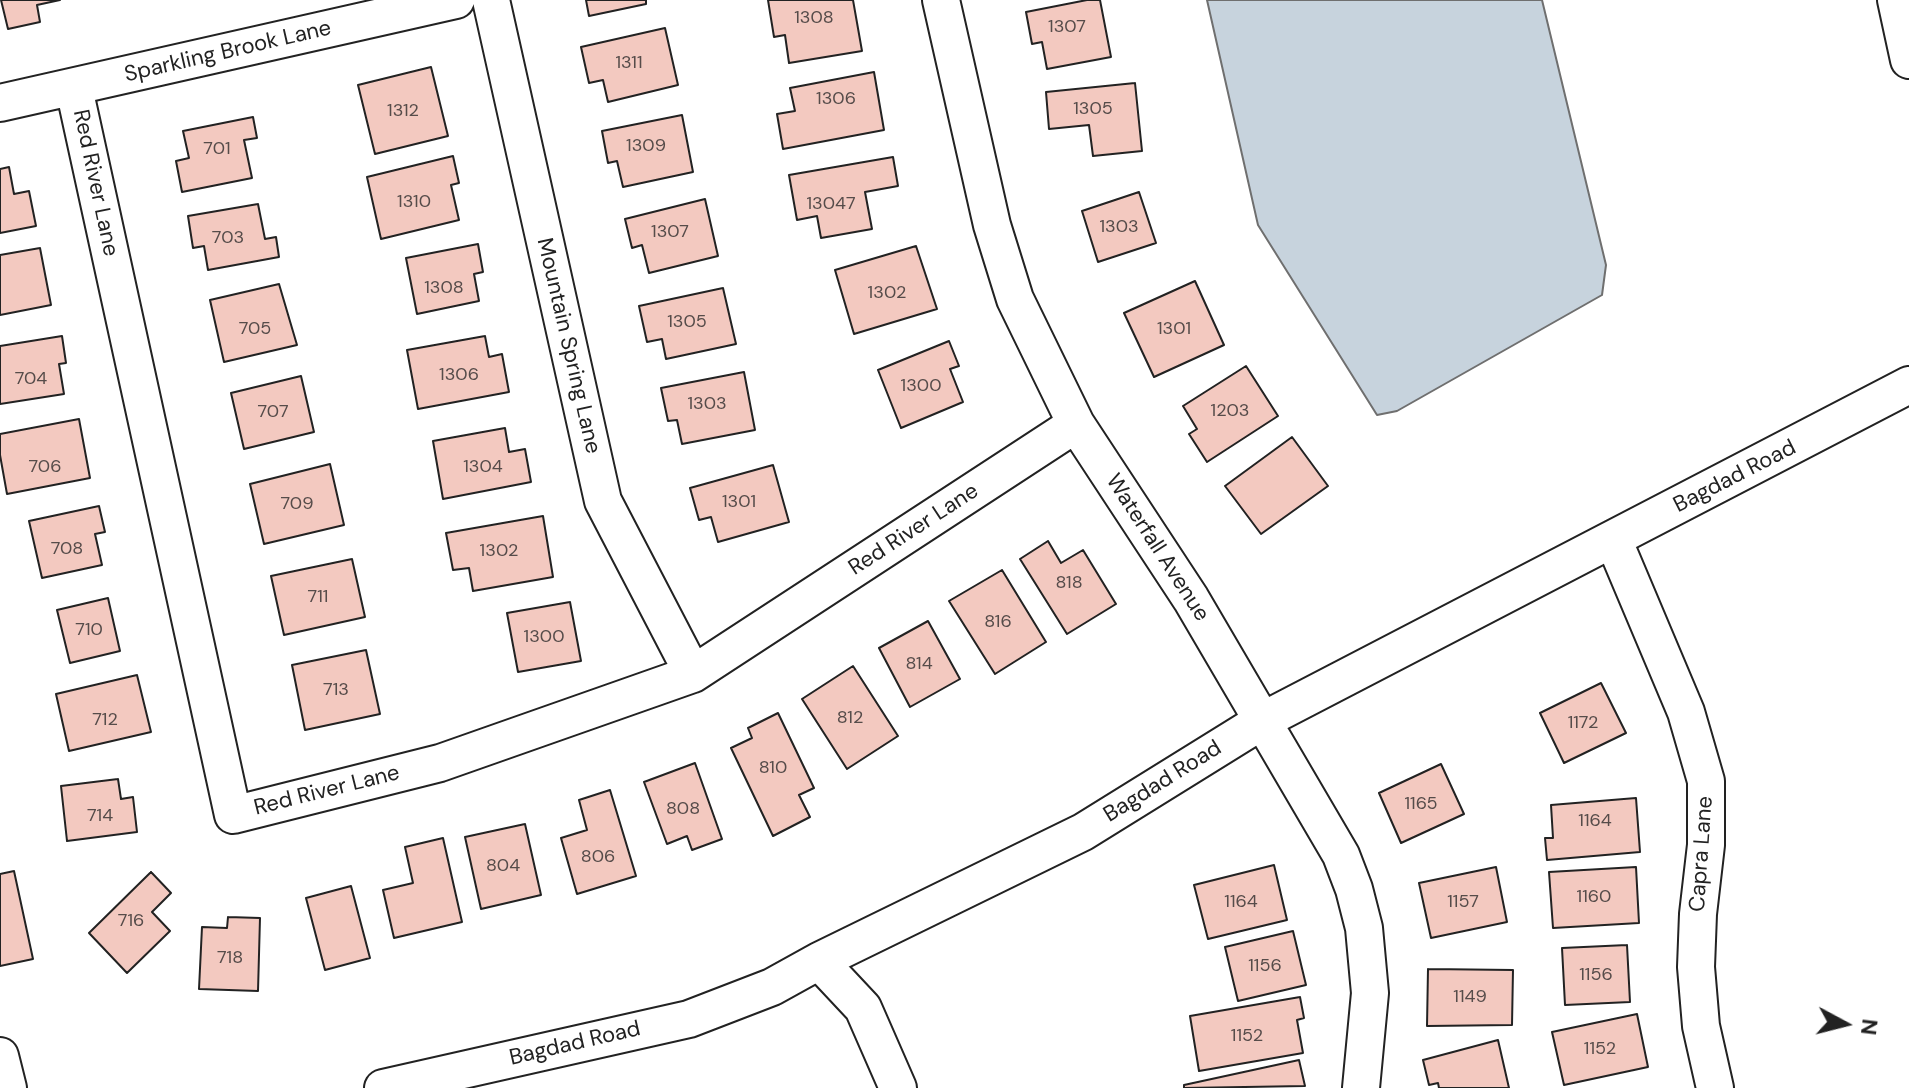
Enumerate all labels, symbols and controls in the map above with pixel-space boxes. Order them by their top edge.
house number: 1308 [794,7,834,29]
street label: Sparkling Brook Lane [122,15,334,89]
house number: 1307 [1048,16,1086,38]
house number: 1311 [615,52,643,74]
house number: 1306 [816,88,856,110]
house number: 1305 [1073,98,1113,120]
house number: 1312 [387,100,419,122]
street label: Red River Lane [67,107,123,259]
house number: 1309 [626,135,666,157]
house number: 701 [203,138,231,160]
house number: 1310 [397,191,431,213]
house number: 13047 [806,193,856,215]
house number: 1303 [1099,216,1139,238]
house number: 1307 [651,221,689,243]
house number: 703 [212,227,244,249]
street label: Mountain Spring Lane [530,236,606,456]
house number: 1308 [424,277,464,299]
house number: 1302 [868,282,906,304]
house number: 1305 [667,311,707,333]
house number: 705 [239,318,271,340]
house number: 1301 [1157,318,1191,340]
house number: 1306 [439,364,479,386]
house number: 704 [15,368,47,390]
house number: 1300 [901,375,941,397]
house number: 1303 [687,393,727,415]
house number: 1203 [1211,400,1249,422]
house number: 707 [257,401,289,423]
street label: Bagdad Road [1669,435,1801,519]
house number: 706 [29,456,61,478]
house number: 1304 [463,456,503,478]
street label: Waterfall Avenue [1100,469,1214,627]
street label: Red River Lane [844,478,984,582]
house number: 1301 [722,491,756,513]
house number: 709 [281,493,313,515]
house number: 708 [51,538,83,560]
house number: 1302 [480,540,518,562]
house number: 818 [1055,572,1083,594]
house number: 711 [308,586,328,608]
house number: 816 [984,611,1012,633]
house number: 710 [75,619,103,641]
house number: 1300 [524,626,564,648]
house number: 814 [905,653,933,675]
house number: 713 [323,679,349,701]
house number: 812 [837,707,863,729]
house number: 712 [92,709,118,731]
house number: 1172 [1568,712,1598,734]
street label: Bagdad Road [1099,735,1227,829]
house number: 810 [759,757,787,779]
street label: Red River Lane [251,760,403,822]
house number: 1165 [1404,793,1438,815]
street label: Capra Lane [1685,795,1719,913]
house number: 808 [666,798,700,820]
house number: 714 [87,805,113,827]
house number: 1164 [1578,810,1612,832]
house number: 806 [581,846,615,868]
house number: 804 [486,855,520,877]
house number: 1160 [1577,886,1611,908]
house number: 1164 [1224,891,1258,913]
house number: 1157 [1447,891,1479,913]
house number: 716 [118,910,144,932]
house number: 718 [217,947,243,969]
house number: 1156 [1248,955,1282,977]
house number: 1156 [1579,964,1613,986]
north arrow [1805,984,1885,1064]
house number: 1149 [1453,986,1487,1008]
street label: Bagdad Road [507,1016,643,1072]
text: N [1854,1017,1885,1037]
house number: 1152 [1231,1025,1263,1047]
house number: 1152 [1584,1038,1616,1060]

